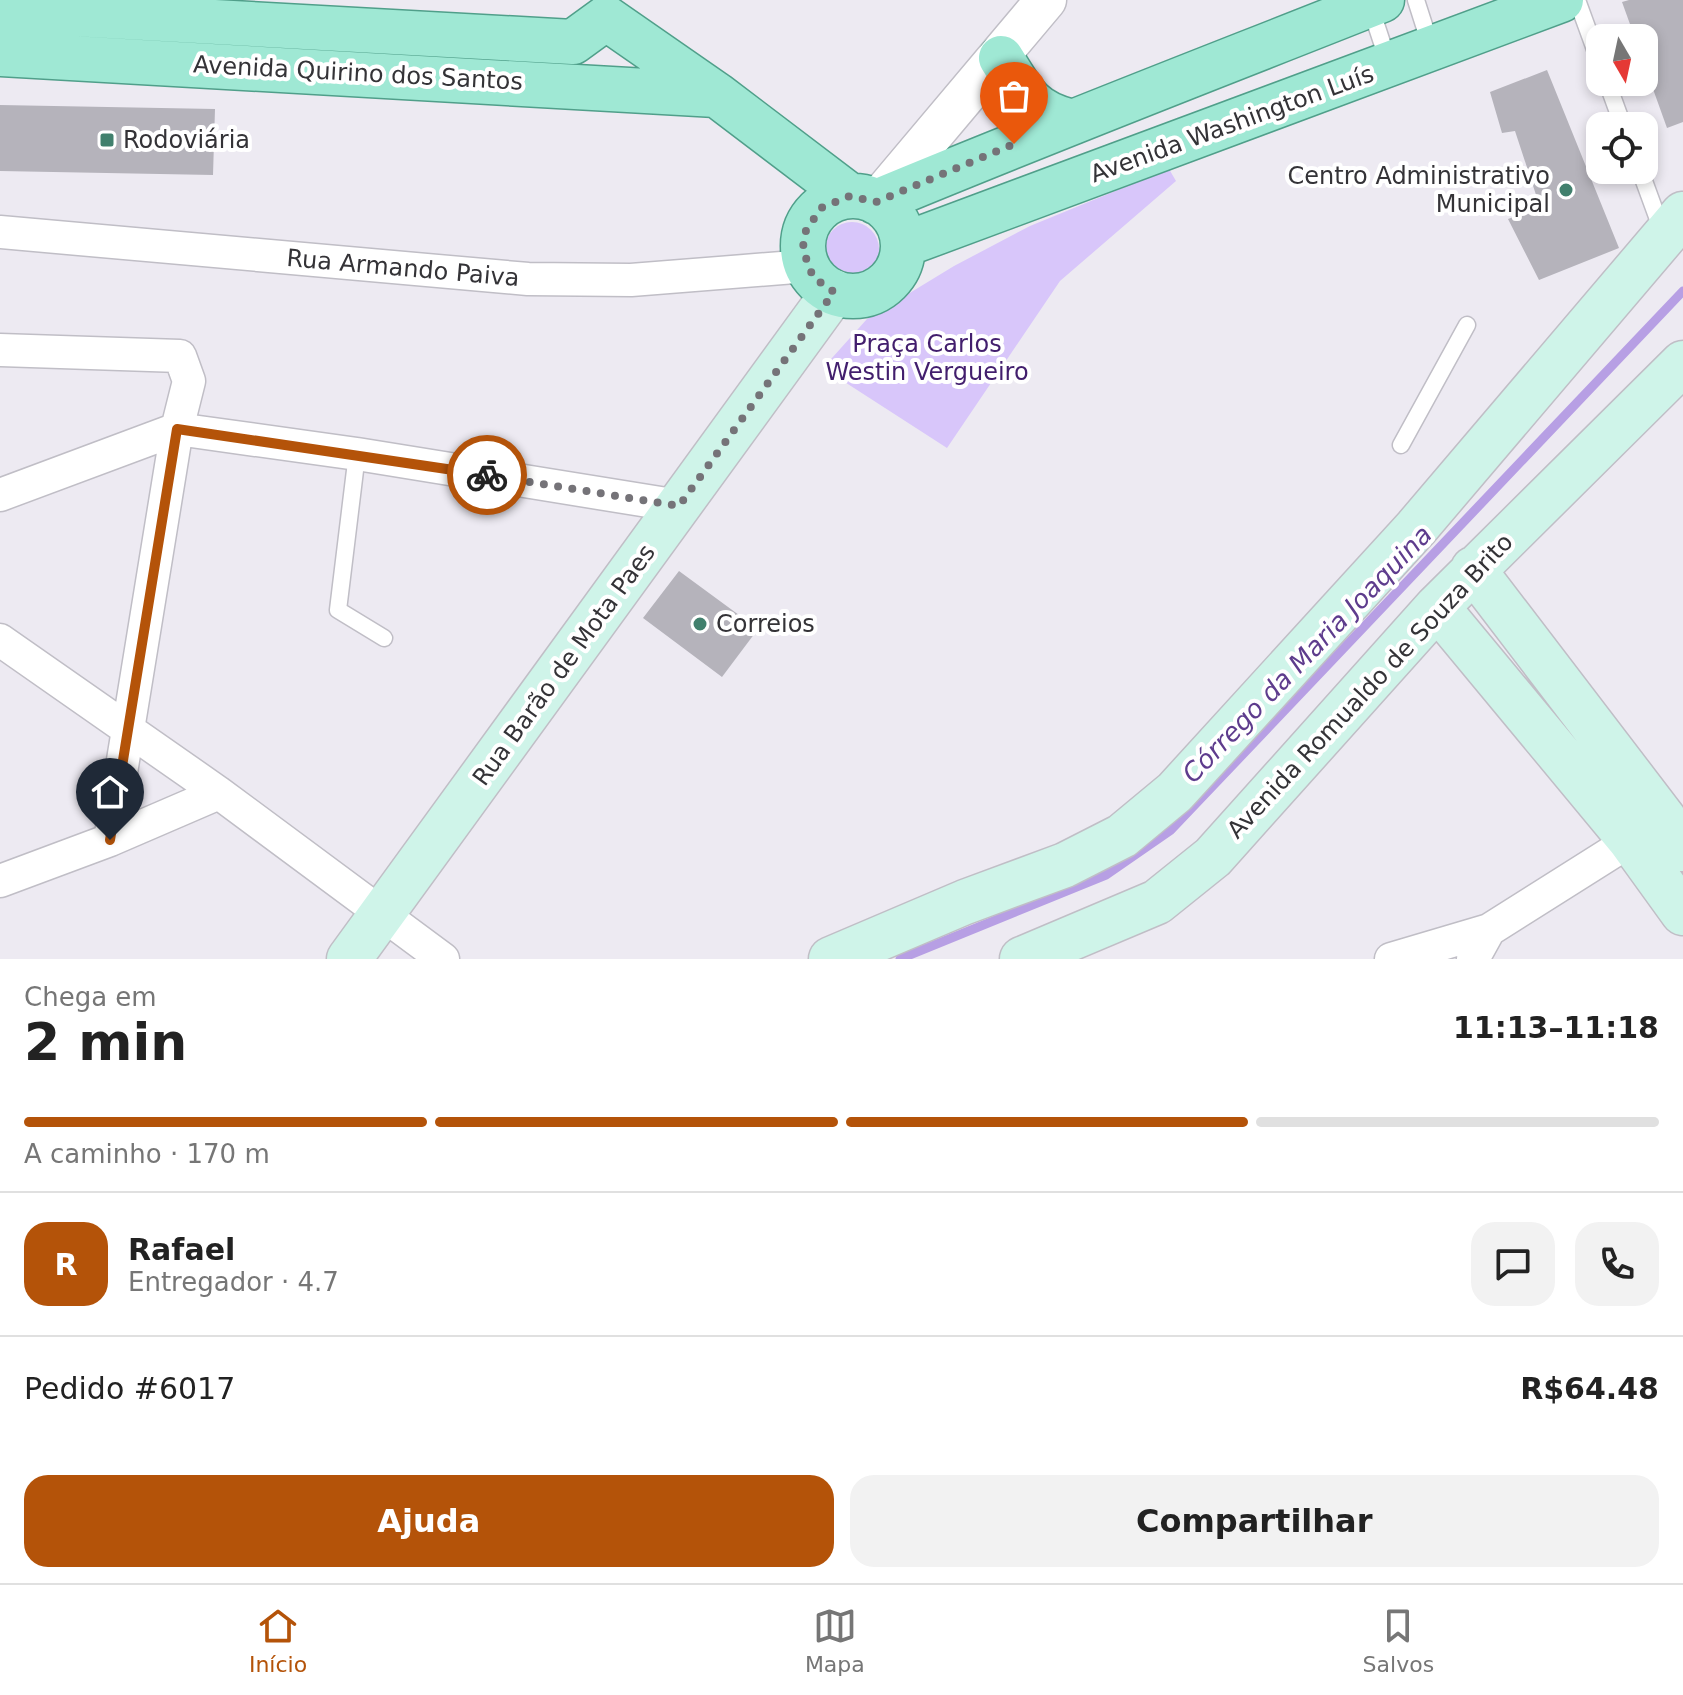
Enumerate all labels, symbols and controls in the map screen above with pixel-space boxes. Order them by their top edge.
north arrow [1586,24,1658,96]
map controls [1586,24,1658,184]
street label: Avenida Quirino dos Santos [192,50,524,96]
street label: Avenida Washington Luís [1087,60,1377,188]
pin [980,62,1048,144]
icon: bag [992,74,1036,118]
button: locate [1586,112,1658,184]
place label: Rodoviária [123,126,250,154]
marker: Rodoviária [98,131,116,149]
place label: Centro Administrativo Municipal [1288,162,1550,218]
marker: Centro Administrativo Municipal [1557,181,1575,199]
street label: Rua Armando Paiva [285,244,521,292]
park label: Praça Carlos Westin Vergueiro [825,330,1029,386]
courier [447,435,527,515]
icon: bike [465,453,509,497]
water label: Córrego da Maria Joaquina [1176,519,1438,789]
street label: Avenida Romualdo de Souza Brito [1221,528,1519,844]
street label: Rua Barão de Mota Paes [467,539,661,791]
place label: Correios [716,610,815,638]
marker: Correios [691,615,709,633]
pin [76,758,144,840]
icon: home [88,770,132,814]
text: Chega em [24,982,157,1012]
text: 11:13–11:18 [1453,1010,1659,1045]
text: 2 min [24,1012,187,1072]
text: A caminho · 170 m [24,1139,270,1169]
button: chat [1471,1222,1555,1306]
button: phone [1575,1222,1659,1306]
text: Rafael [128,1232,235,1267]
text: R [54,1247,78,1282]
text: Entregador · 4.7 [128,1267,339,1297]
text: Pedido #6017 [24,1371,235,1406]
text: R$64.48 [1520,1371,1659,1406]
button: Ajuda [24,1475,834,1567]
button: Compartilhar [850,1475,1659,1567]
tab: Início [249,1604,307,1677]
tab: Mapa [805,1604,865,1677]
tab: Salvos [1363,1604,1434,1677]

